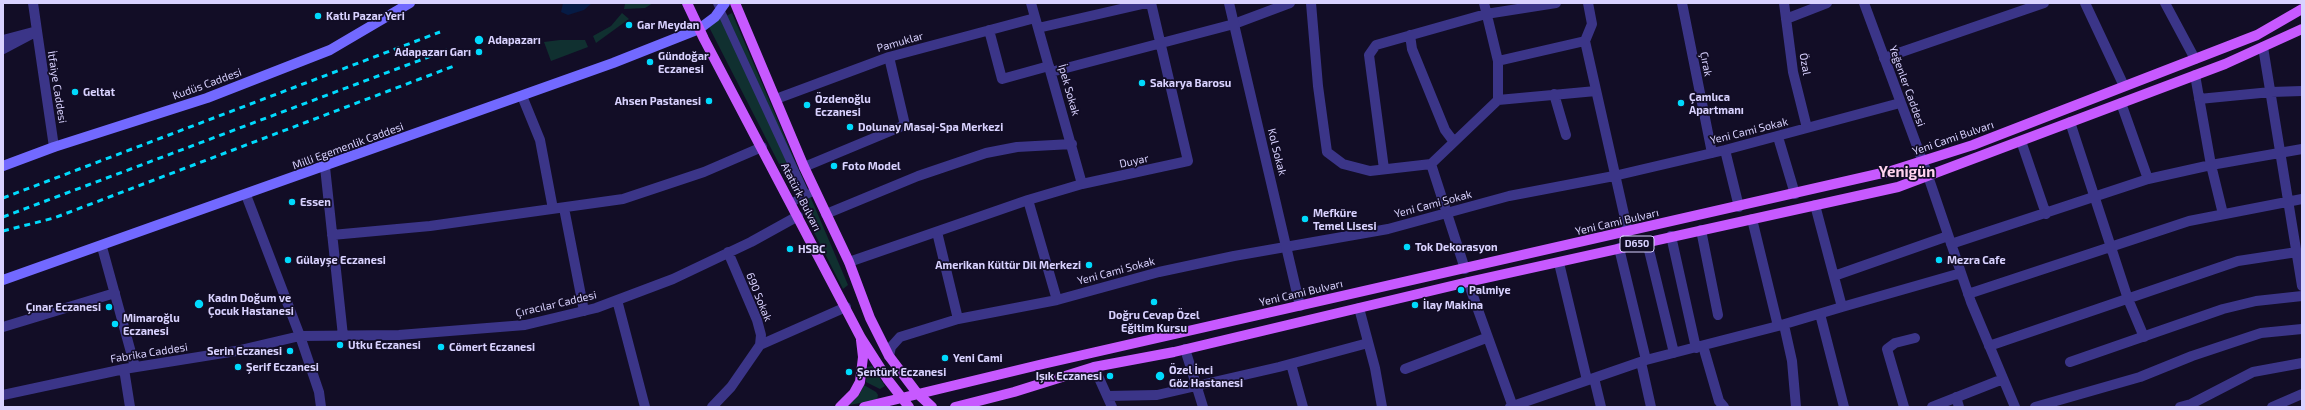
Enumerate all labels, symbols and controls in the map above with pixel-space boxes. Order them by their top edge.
place label: Katlı Pazar Yeri [326,9,405,23]
marker: Katlı Pazar Yeri [313,11,323,21]
place label: Gar Meydan [637,18,699,32]
marker: Gar Meydan [624,20,634,30]
street label: Pamuklar [875,29,925,55]
place label: Adapazarı [488,33,541,47]
marker: Adapazarı [473,34,485,46]
street label: Yeğenler Caddesi [1886,44,1928,128]
place label: Adapazarı Garı [395,45,471,59]
marker: Adapazarı Garı [474,47,484,57]
place label: Gündoğar Eczanesi [658,49,709,75]
street label: İtfaiye Caddesi [45,50,69,124]
street label: Çırak [1697,50,1715,78]
street label: Özal [1797,52,1813,76]
marker: Gündoğar Eczanesi [645,57,655,67]
street label: İpek Sokak [1055,63,1083,117]
street label: Kudüs Caddesi [171,65,243,103]
place label: Sakarya Barosu [1150,76,1231,90]
marker: Sakarya Barosu [1137,78,1147,88]
place label: Geltat [83,85,115,99]
marker: Geltat [70,87,80,97]
place label: Çamlıca Apartmanı [1689,90,1744,116]
place label: Özdenoğlu Eczanesi [815,92,871,118]
place label: Ahsen Pastanesi [615,94,701,108]
marker: Ahsen Pastanesi [704,96,714,106]
marker: Çamlıca Apartmanı [1676,98,1686,108]
marker: Özdenoğlu Eczanesi [802,100,812,110]
street label: Yeni Cami Sokak [1709,115,1789,147]
street label: Yeni Cami Bulvarı [1911,118,1995,158]
street label: Milli Egemenlik Caddesi [291,120,405,172]
place label: Dolunay Masaj-Spa Merkezi [858,120,1003,134]
marker: Dolunay Masaj-Spa Merkezi [845,122,855,132]
street label: Kol Sokak [1265,127,1289,177]
street label: Duyar [1118,151,1150,171]
place label: Foto Model [842,159,901,173]
street label: Atatürk Bulvarı [778,161,824,233]
marker: Foto Model [829,161,839,171]
district label: Yenigün [1879,163,1935,181]
street label: Yeni Cami Sokak [1393,187,1473,221]
place label: Essen [300,195,331,209]
marker: Essen [287,197,297,207]
place label: Mefküre Temel Lisesi [1313,206,1376,232]
street label: Yeni Cami Bulvarı [1574,206,1660,238]
marker: Mefküre Temel Lisesi [1300,214,1310,224]
road number: D650 [1620,236,1654,252]
place label: Tok Dekorasyon [1415,240,1498,254]
place label: HSBC [798,242,826,256]
marker: Tok Dekorasyon [1402,242,1412,252]
marker: HSBC [785,244,795,254]
place label: Gülayşe Eczanesi [296,253,386,267]
place label: Mezra Cafe [1947,253,2006,267]
street label: Yeni Cami Sokak [1076,254,1156,288]
marker: Gülayşe Eczanesi [283,255,293,265]
marker: Mezra Cafe [1934,255,1944,265]
place label: Amerikan Kültür Dil Merkezi [935,258,1081,272]
marker: Amerikan Kültür Dil Merkezi [1084,260,1094,270]
street label: 690 Sokak [743,271,775,323]
street label: Yeni Cami Bulvarı [1258,277,1344,309]
place label: Palmiye [1469,283,1511,297]
marker: Palmiye [1456,285,1466,295]
street label: Çıracılar Caddesi [514,288,598,320]
place label: Kadın Doğum ve Çocuk Hastanesi [208,291,294,317]
marker: Doğru Cevap Özel Eğitim Kursu [1149,297,1159,307]
marker: Kadın Doğum ve Çocuk Hastanesi [193,298,205,310]
place label: İlay Makina [1423,298,1483,312]
place label: Çınar Eczanesi [26,300,101,314]
marker: İlay Makina [1410,300,1420,310]
marker: Çınar Eczanesi [104,302,114,312]
place label: Doğru Cevap Özel Eğitim Kursu [1108,308,1200,334]
place label: Mimaroğlu Eczanesi [123,311,180,337]
marker: Mimaroğlu Eczanesi [110,319,120,329]
place label: Utku Eczanesi [348,338,421,352]
street label: Fabrika Caddesi [109,340,189,366]
marker: Utku Eczanesi [335,340,345,350]
place label: Cömert Eczanesi [449,340,535,354]
marker: Cömert Eczanesi [436,342,446,352]
place label: Serin Eczanesi [207,344,282,358]
marker: Serin Eczanesi [285,346,295,356]
place label: Yeni Cami [953,351,1003,365]
marker: Yeni Cami [940,353,950,363]
place label: Şerif Eczanesi [246,360,319,374]
marker: Şerif Eczanesi [233,362,243,372]
place label: Özel İnci Göz Hastanesi [1169,363,1243,389]
place label: Şentürk Eczanesi [857,365,946,379]
marker: Şentürk Eczanesi [844,367,854,377]
place label: Işık Eczanesi [1036,369,1102,383]
marker: Özel İnci Göz Hastanesi [1154,370,1166,382]
marker: Işık Eczanesi [1105,371,1115,381]

